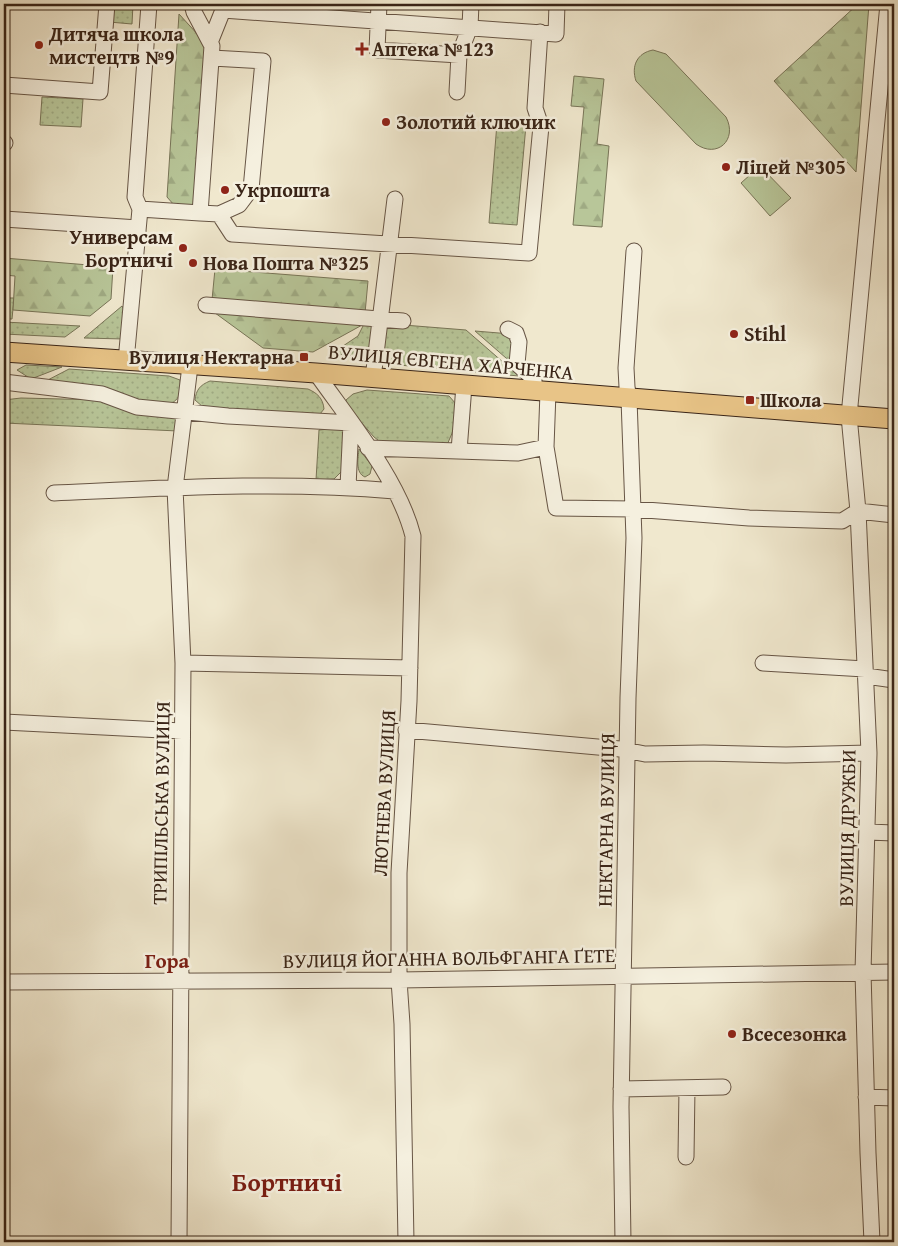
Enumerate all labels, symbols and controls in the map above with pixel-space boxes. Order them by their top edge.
place label: Дитяча школа мистецтв №9 [48,19,185,71]
place label: Аптека №123 [372,34,494,63]
marker: Дитяча школа мистецтв №9 [33,39,45,51]
marker: Аптека №123 [356,43,368,55]
place label: Золотий ключик [396,107,556,136]
marker: Золотий ключик [380,116,392,128]
place label: Ліцей №305 [736,152,846,181]
marker: Ліцей №305 [720,161,732,173]
place label: Укрпошта [235,175,331,204]
marker: Укрпошта [219,184,231,196]
place label: Универсам Бортничі [70,222,173,274]
marker: Универсам Бортничі [177,242,189,254]
place label: Нова Пошта №325 [203,248,369,277]
marker: Нова Пошта №325 [187,257,199,269]
place label: Stihl [744,319,786,348]
marker: Stihl [728,328,740,340]
street label: ВУЛИЦЯ ЄВГЕНА ХАРЧЕНКА [327,336,575,387]
place label: Вулиця Нектарна [129,342,295,371]
marker: Вулиця Нектарна [298,351,310,363]
place label: Школа [760,385,822,414]
marker: Школа [744,394,756,406]
street label: ТРИПІЛЬСЬКА ВУЛИЦЯ [144,701,177,905]
street label: ЛЮТНЕВА ВУЛИЦЯ [365,709,402,877]
street label: НЕКТАРНА ВУЛИЦЯ [589,733,622,907]
street label: ВУЛИЦЯ ДРУЖБИ [831,749,862,907]
street label: ВУЛИЦЯ ЙОГАННА ВОЛЬФГАНГА ҐЕТЕ [283,940,615,975]
district label: Гора [145,945,190,976]
place label: Всесезонка [742,1019,847,1048]
marker: Всесезонка [726,1028,738,1040]
district label: Бортничі [232,1164,342,1200]

